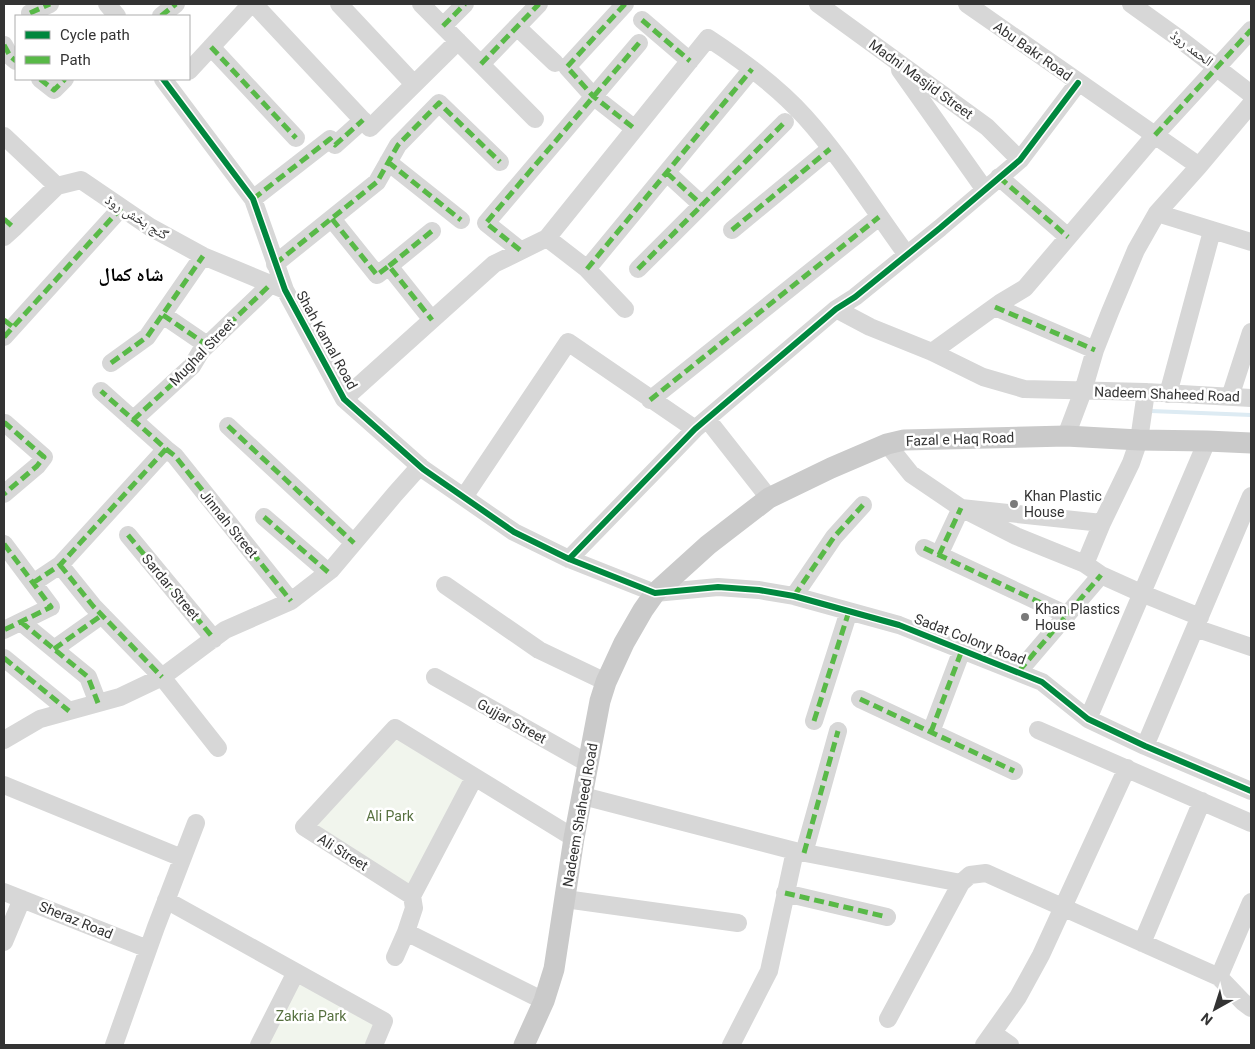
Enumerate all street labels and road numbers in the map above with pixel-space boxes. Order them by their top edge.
street label: Abu Bakr Road [991,18,1075,84]
street label: الحمد روڈ [1167,27,1216,70]
street label: Madni Masjid Street [866,36,976,122]
street label: گنج بخش روڈ [101,191,172,244]
street label: Shah Kamal Road [293,288,361,392]
street label: Mughal Street [166,315,238,389]
street label: Nadeem Shaheed Road [1094,383,1240,405]
street label: Fazal e Haq Road [905,429,1015,449]
street label: Jinnah Street [197,487,261,561]
street label: Sardar Street [139,551,203,624]
street label: Sadat Colony Road [912,610,1028,668]
street label: Gujjar Street [475,695,550,747]
street label: Nadeem Shaheed Road [559,742,601,888]
street label: Ali Street [315,830,371,874]
street label: Sheraz Road [37,898,115,942]

